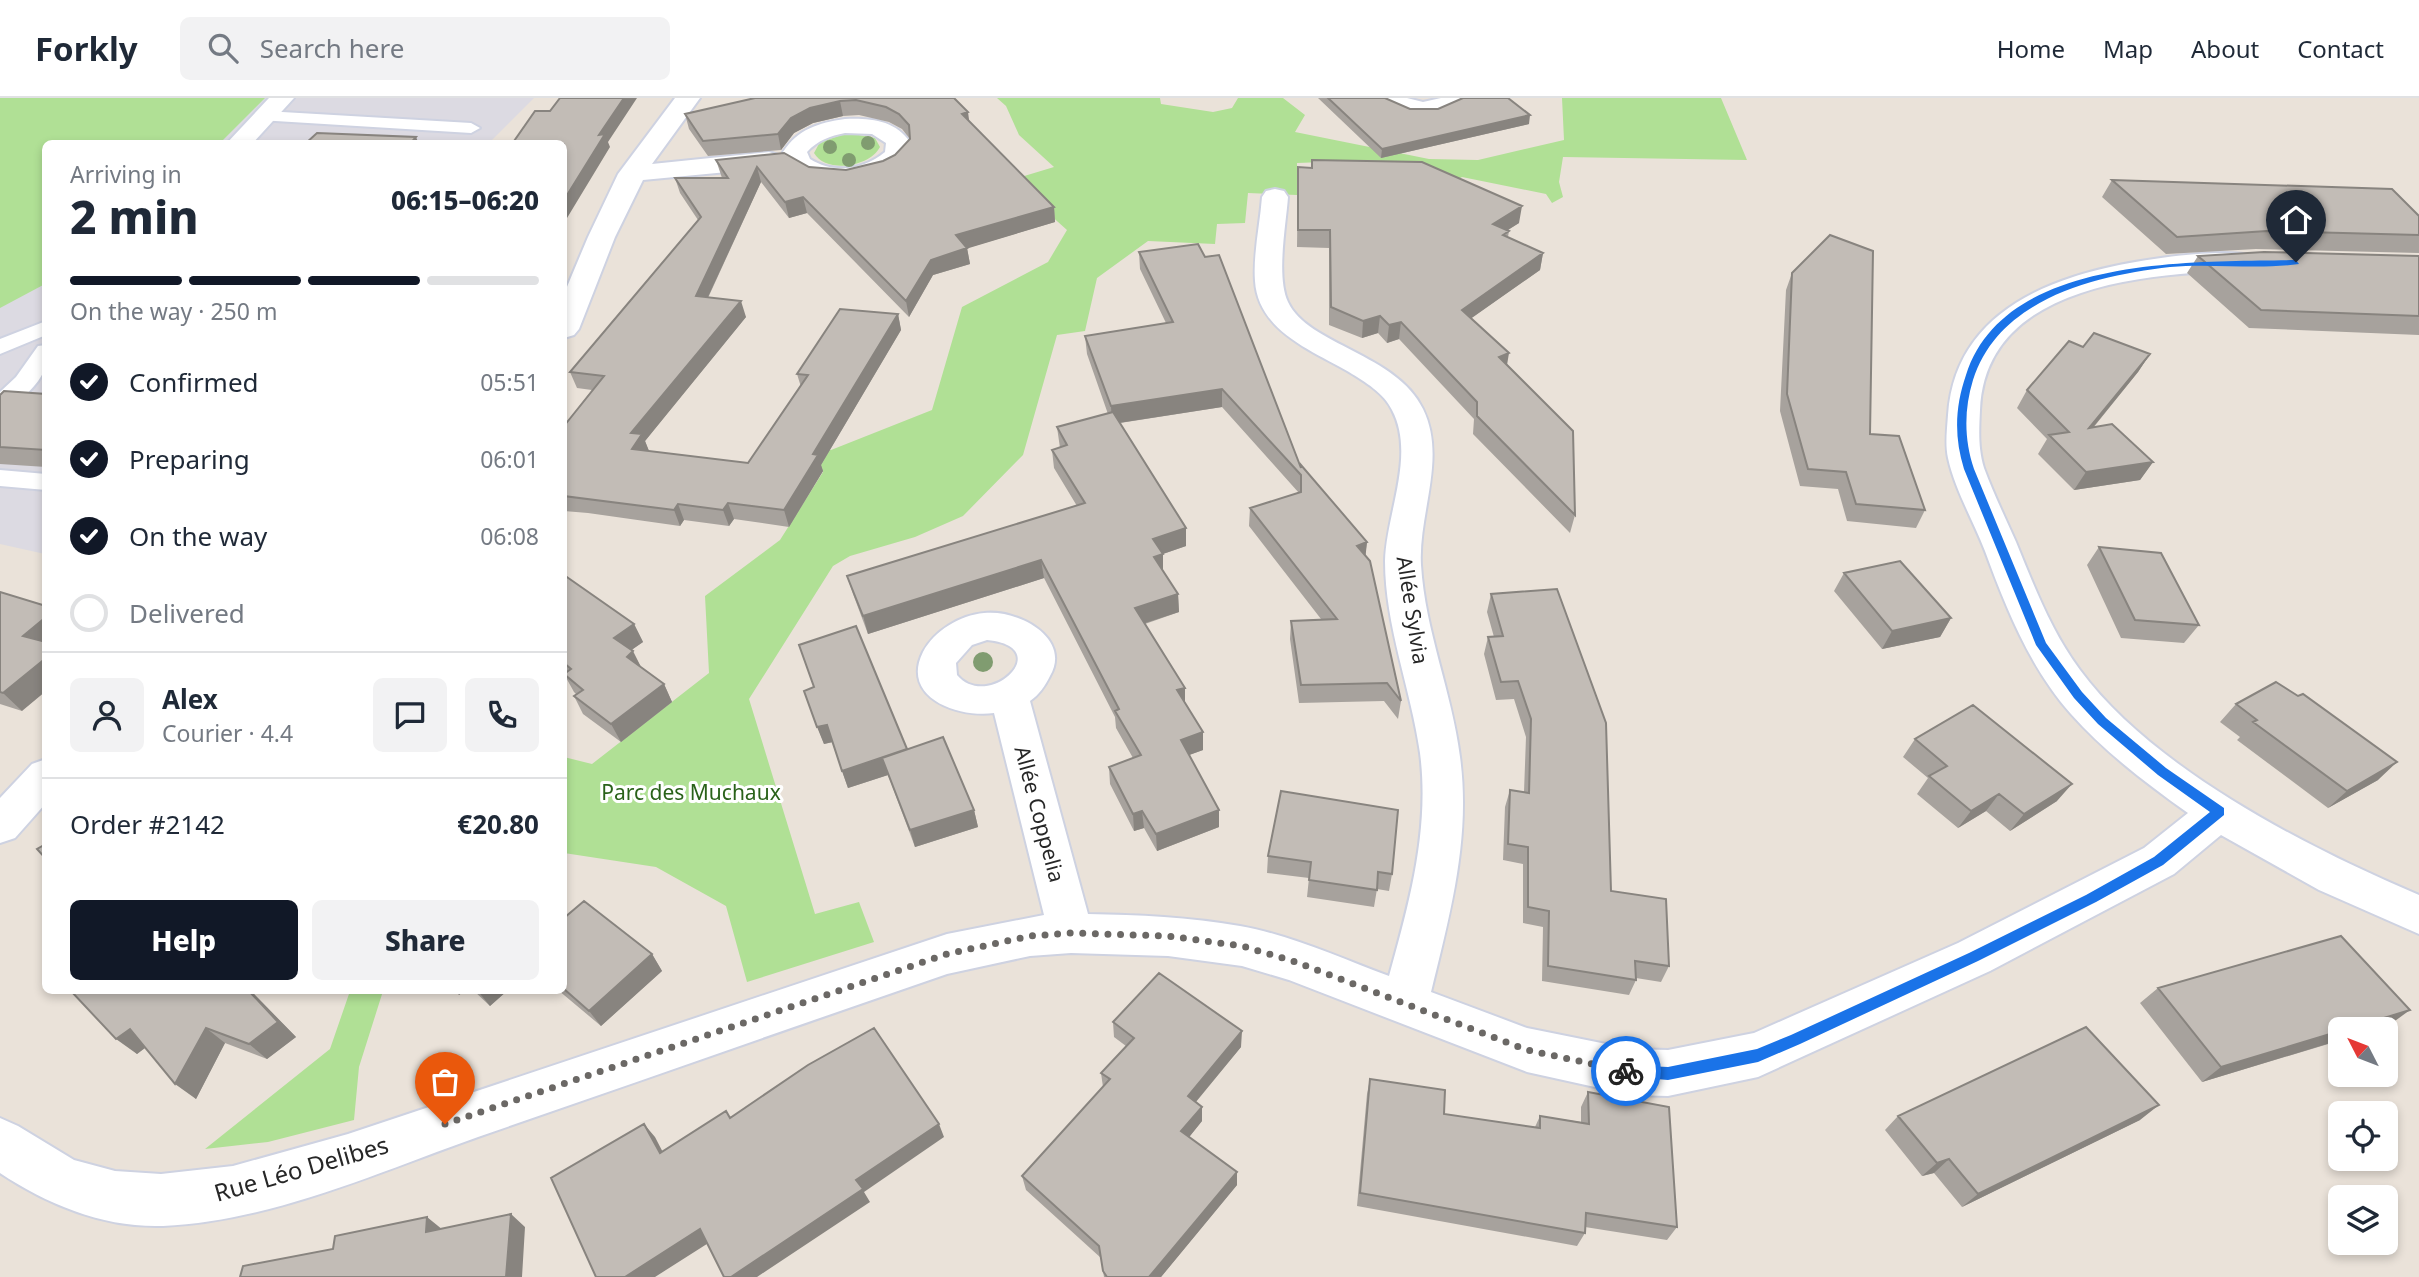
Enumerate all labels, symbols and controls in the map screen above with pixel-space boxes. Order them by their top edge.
search box [180,17,670,80]
text: Forkly [35,26,138,71]
icon: search [204,29,242,67]
text: Search here [260,30,404,66]
text: Home [1997,32,2065,65]
text: Map [2103,32,2153,65]
text: About [2191,32,2259,65]
text: Contact [2297,32,2384,65]
text: Arriving in [70,158,182,190]
text: 06:15–06:20 [391,182,539,218]
text: 2 min [70,185,199,247]
pin [2266,190,2326,262]
icon: home [2277,201,2315,239]
text: On the way · 250 m [70,295,277,327]
icon: check [70,363,108,401]
text: Confirmed [129,364,259,400]
text: 05:51 [480,366,539,398]
icon: check [70,440,108,478]
text: Preparing [129,441,250,477]
text: 06:01 [480,443,539,475]
icon: check [70,517,108,555]
text: On the way [129,518,267,554]
text: 06:08 [480,520,539,552]
street label: Allée Sylvia [1391,554,1435,666]
text: Delivered [129,595,245,631]
button: person [70,678,144,752]
button: chat [373,678,447,752]
button: phone [465,678,539,752]
text: Alex [162,681,218,717]
text: Courier · 4.4 [162,717,293,749]
street label: Allée Coppelia [1008,743,1072,885]
park label: Parc des Muchaux [601,778,781,806]
text: Order #2142 [70,806,225,842]
text: €20.80 [457,806,539,842]
button: Help [70,900,298,980]
button: Share [312,900,539,980]
north arrow [2328,1017,2398,1087]
map controls [2328,1017,2398,1255]
courier [1591,1036,1661,1106]
pin [415,1052,475,1124]
icon: bike [1607,1052,1645,1090]
icon: bag [426,1063,464,1101]
button: locate [2328,1101,2398,1171]
street label: Rue Léo Delibes [210,1127,392,1209]
button: layers [2328,1185,2398,1255]

